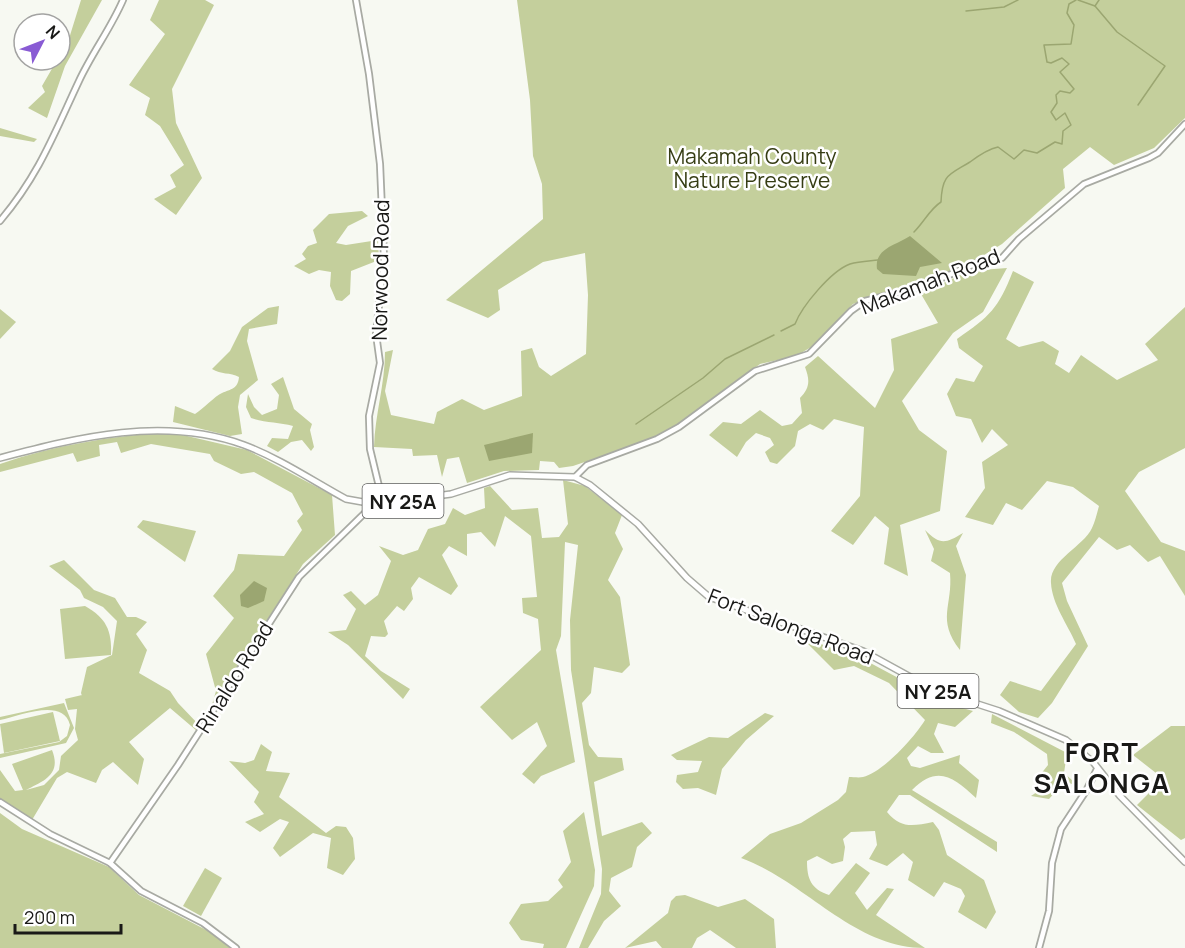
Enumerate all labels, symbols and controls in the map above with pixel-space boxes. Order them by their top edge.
north arrow [12,12,72,72]
text: N [41,20,65,44]
park label: Makamah County Nature Preserve [667,142,837,194]
street label: Norwood Road [365,199,395,341]
street label: Makamah Road [856,242,1004,320]
road number: NY 25A [362,484,444,518]
street label: Fort Salonga Road [704,582,878,670]
street label: Rinaldo Road [189,616,279,738]
road number: NY 25A [898,674,978,708]
district label: FORT SALONGA [1033,733,1171,801]
scale bar [15,897,122,935]
text: 200 m [24,905,75,929]

